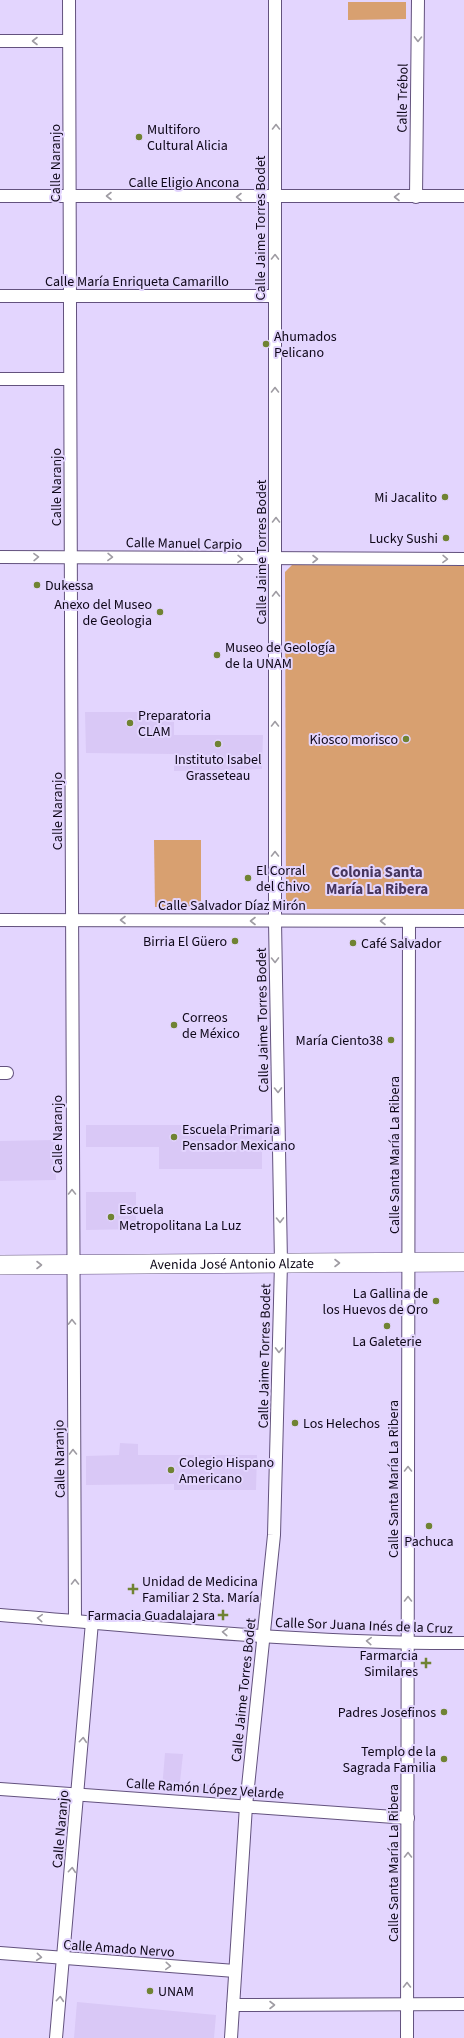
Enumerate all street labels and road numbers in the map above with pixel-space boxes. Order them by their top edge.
street label: Calle Trébol [392,63,414,133]
street label: Calle Naranjo [46,124,66,202]
street label: Calle Jaime Torres Bodet [251,155,271,300]
street label: Calle Eligio Ancona [129,173,239,193]
street label: Calle María Enriqueta Camarillo [45,272,229,292]
street label: Calle Naranjo [47,448,67,526]
street label: Calle Jaime Torres Bodet [252,479,272,624]
street label: Calle Manuel Carpio [126,533,242,555]
street label: Calle Naranjo [48,772,68,850]
street label: Calle Salvador Díaz Mirón [158,896,306,916]
street label: Calle Jaime Torres Bodet [252,947,274,1093]
street label: Calle Santa María La Ribera [385,1076,405,1234]
street label: Calle Naranjo [48,1095,68,1173]
street label: Avenida José Antonio Alzate [150,1254,314,1275]
street label: Calle Jaime Torres Bodet [254,1283,276,1429]
street label: Calle Santa María La Ribera [384,1400,404,1558]
street label: Calle Naranjo [49,1420,71,1498]
street label: Calle Sor Juana Inés de la Cruz [275,1613,453,1639]
street label: Calle Jaime Torres Bodet [226,1617,262,1763]
street label: Calle Ramón López Velarde [125,1774,285,1804]
street label: Calle Santa María La Ribera [384,1784,404,1942]
street label: Calle Naranjo [48,1789,74,1869]
street label: Calle Amado Nervo [63,1935,175,1963]

